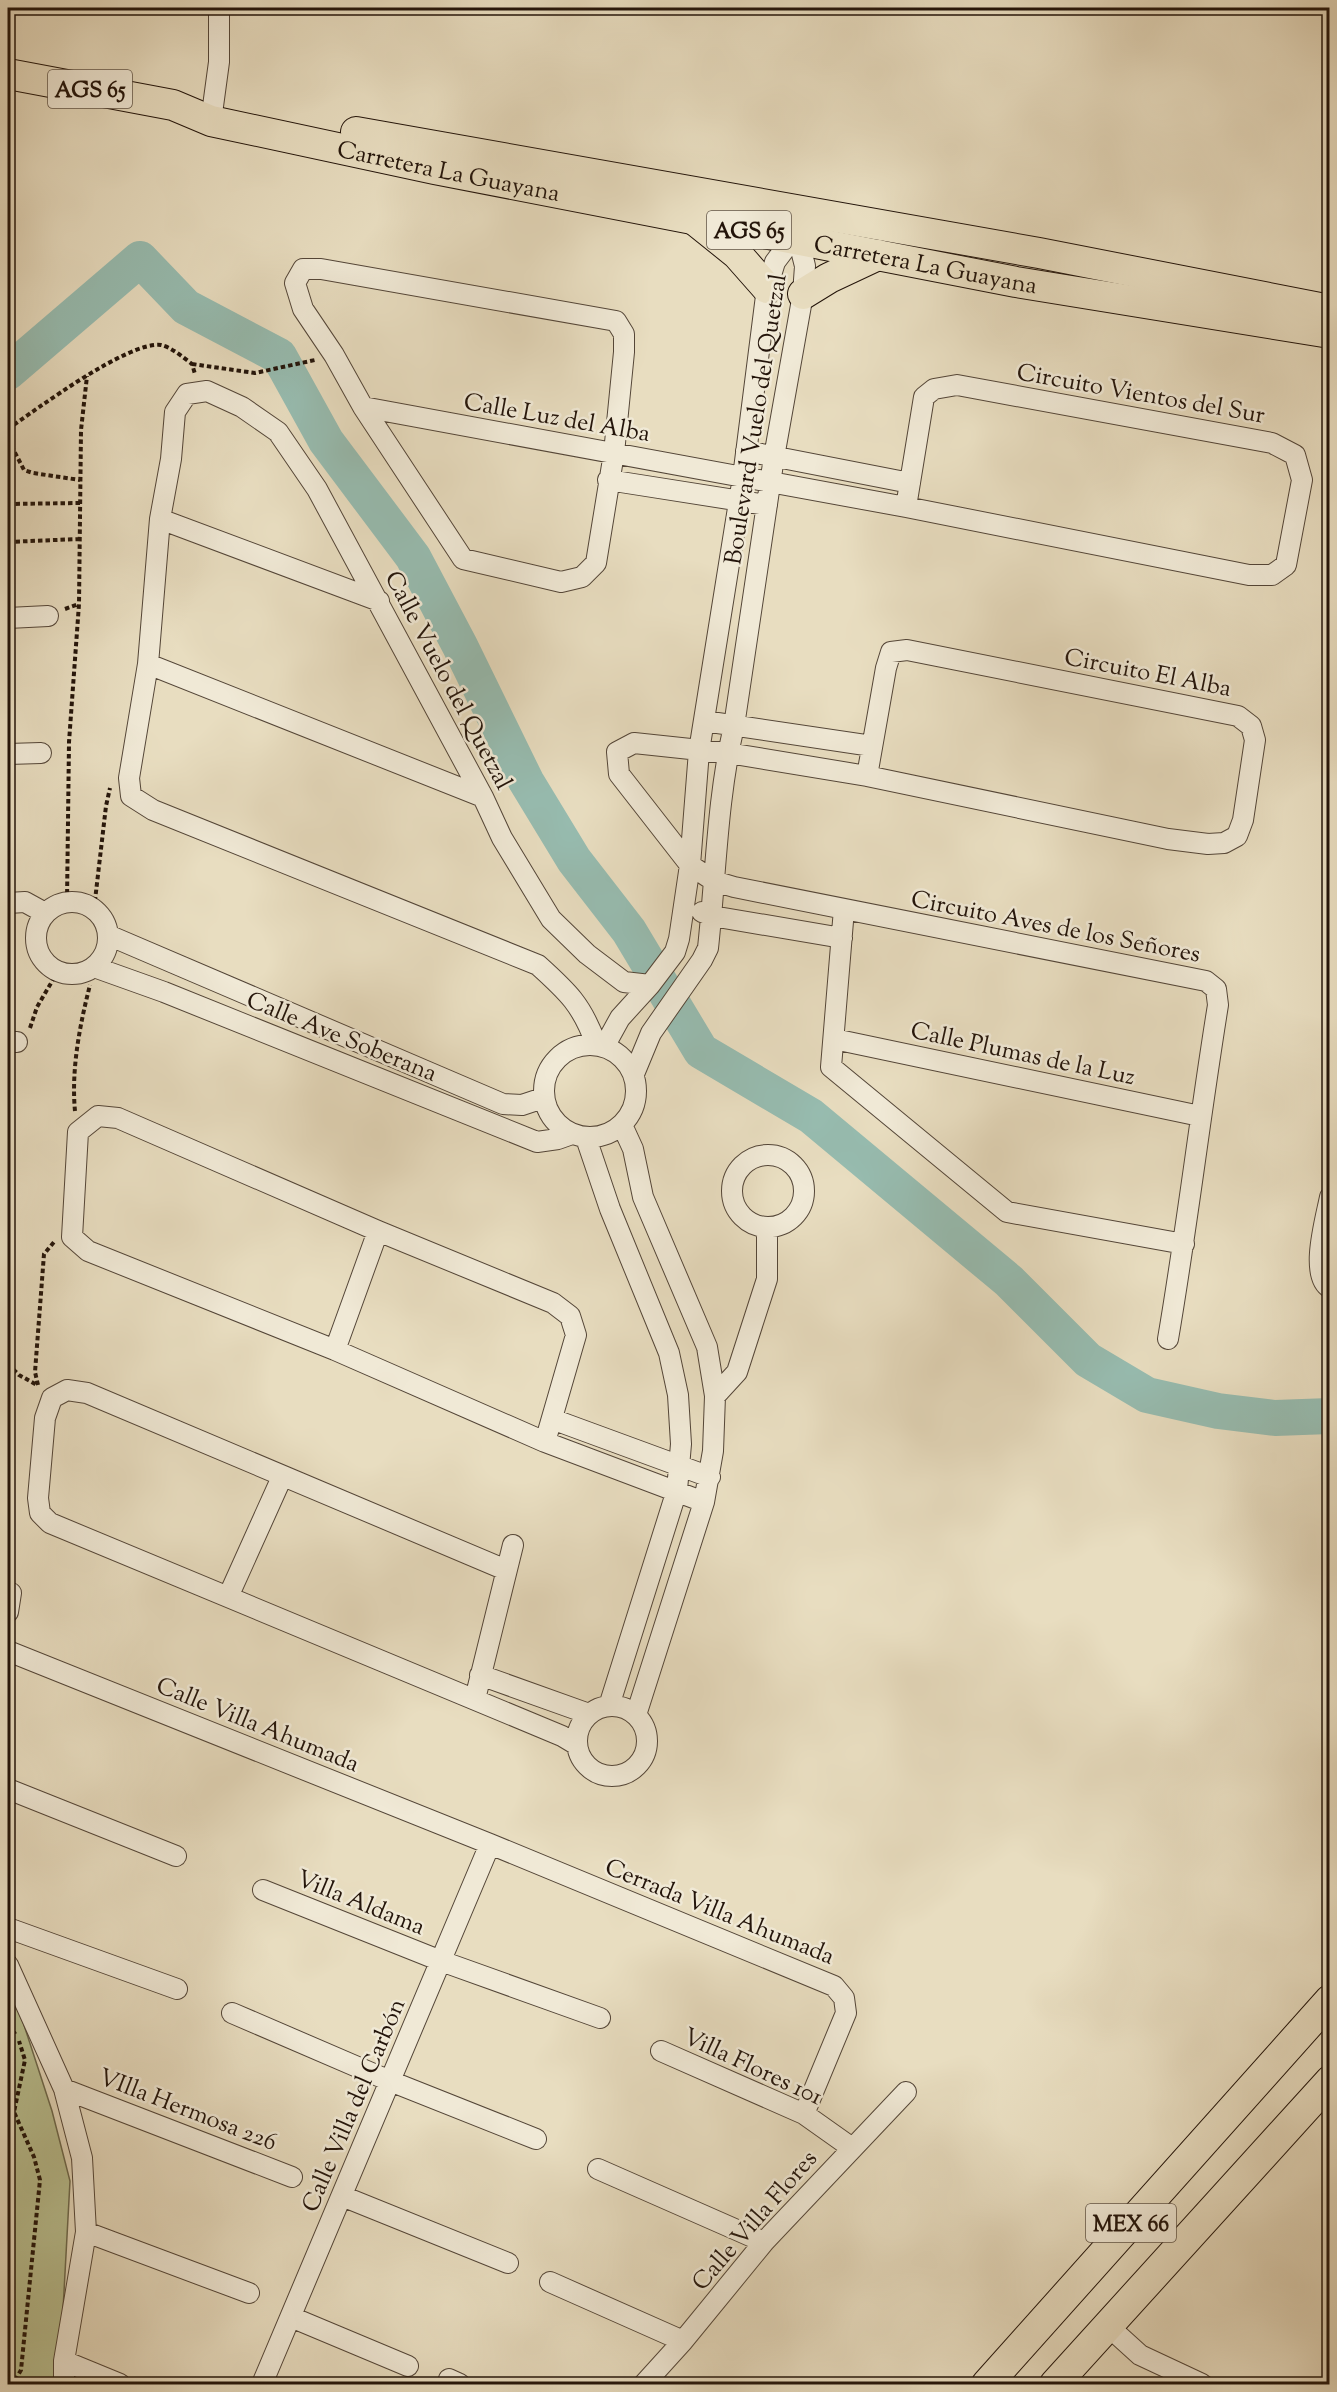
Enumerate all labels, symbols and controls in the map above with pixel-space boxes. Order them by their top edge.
road number: AGS 65 [48,70,132,108]
street label: Carretera La Guayana [334,133,563,212]
road number: AGS 65 [707,211,791,249]
street label: Carretera La Guayana [811,228,1039,304]
street label: Boulevard Vuelo del Quetzal [717,271,797,567]
street label: Circuito Vientos del Sur [1014,356,1267,434]
street label: Calle Luz del Alba [461,386,653,452]
street label: Calle Vuelo del Quetzal [375,566,520,797]
street label: Circuito El Alba [1061,641,1234,707]
street label: Circuito Aves de los Señores [908,883,1203,973]
street label: Calle Ave Soberana [241,984,442,1092]
street label: Calle Plumas de la Luz [907,1015,1138,1095]
street label: Calle Villa Ahumada [151,1670,364,1782]
street label: Cerrada Villa Ahumada [599,1851,839,1975]
street label: Villa Aldama [291,1863,430,1945]
street label: Calle Villa del Carbón [294,1994,415,2218]
street label: Villa Flores 101 [677,2021,828,2115]
street label: VIlla Hermosa 226 [93,2061,281,2161]
street label: Calle Villa Flores [685,2144,826,2299]
road number: MEX 66 [1086,2204,1176,2242]

